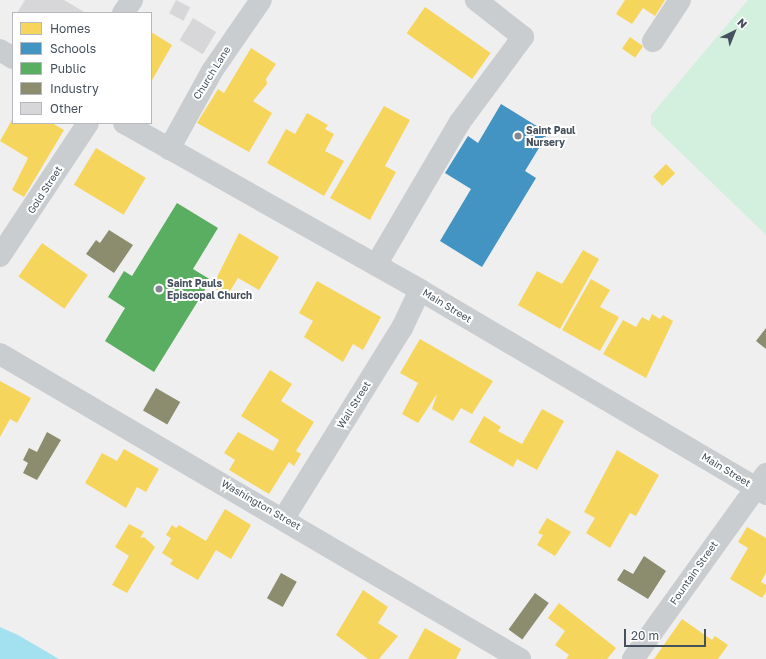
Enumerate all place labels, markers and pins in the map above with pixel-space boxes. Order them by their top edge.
place label: Saint Paul Nursery [526,124,575,148]
marker: Saint Paul Nursery [513,131,523,141]
place label: Saint Pauls Episcopal Church [167,277,252,300]
marker: Saint Pauls Episcopal Church [154,284,164,294]

